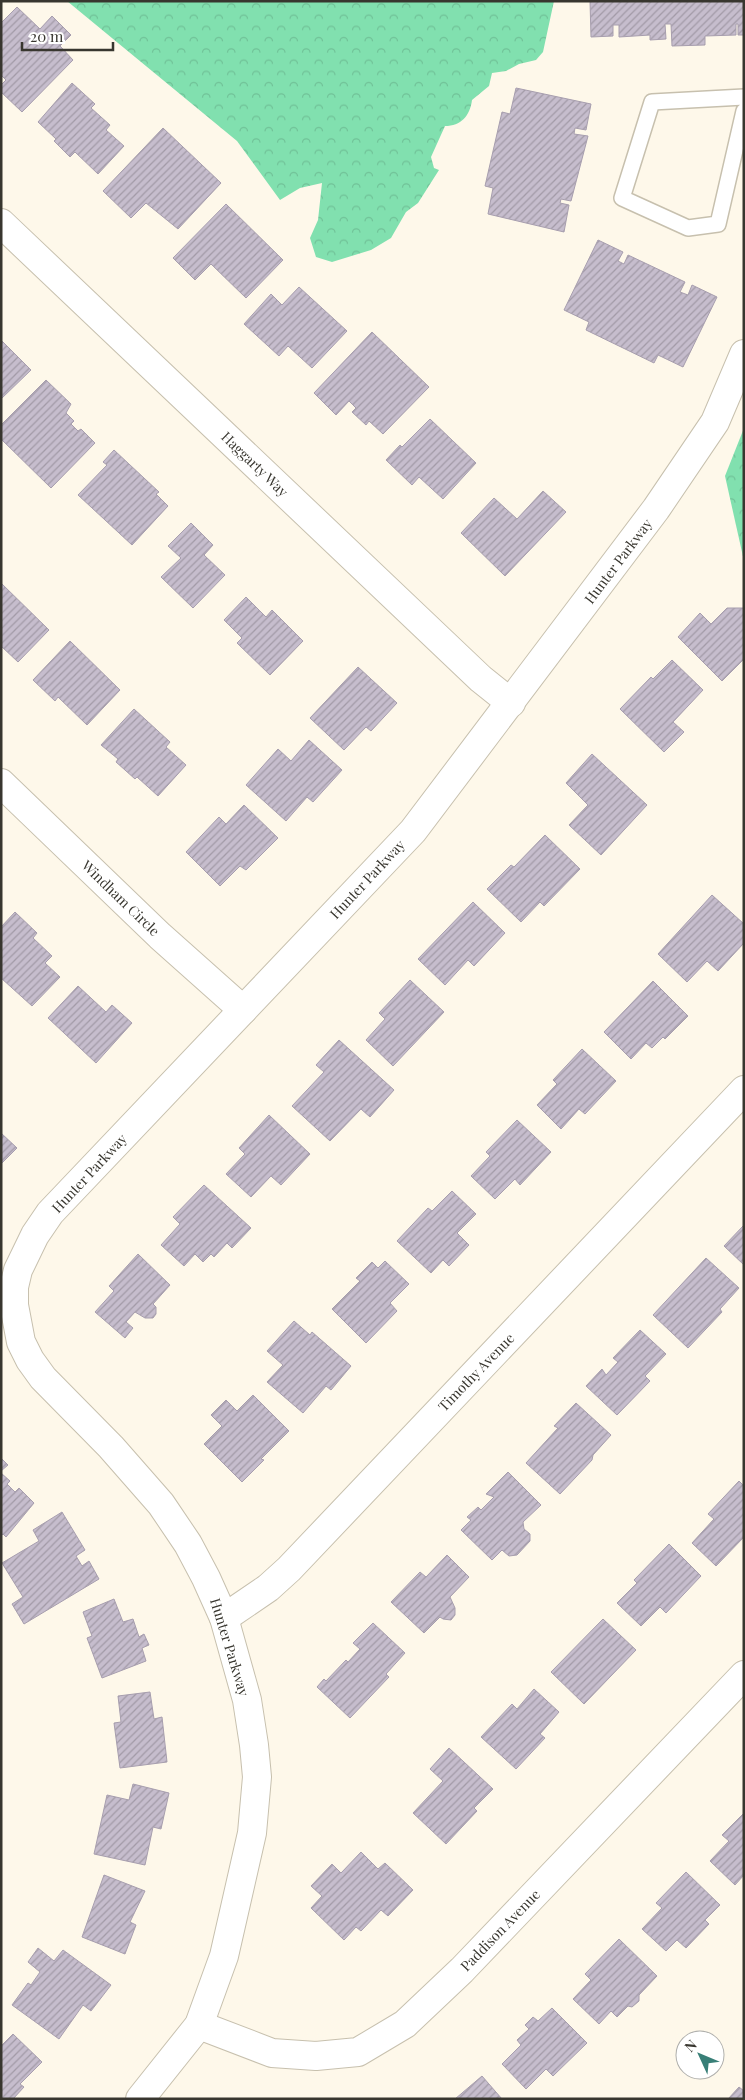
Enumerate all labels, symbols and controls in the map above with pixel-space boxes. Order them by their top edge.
scale bar [22,20,114,52]
text: 20 m [30,26,64,46]
street label: Haggarty Way [217,427,293,501]
street label: Hunter Parkway [580,515,656,607]
street label: Hunter Parkway [325,835,409,923]
street label: Windham Circle [77,855,164,940]
street label: Hunter Parkway [47,1129,131,1217]
street label: Timothy Avenue [434,1329,518,1415]
street label: Hunter Parkway [206,1596,254,1698]
street label: Paddison Avenue [456,1885,544,1975]
north arrow [675,2030,725,2080]
text: N [680,2035,701,2056]

